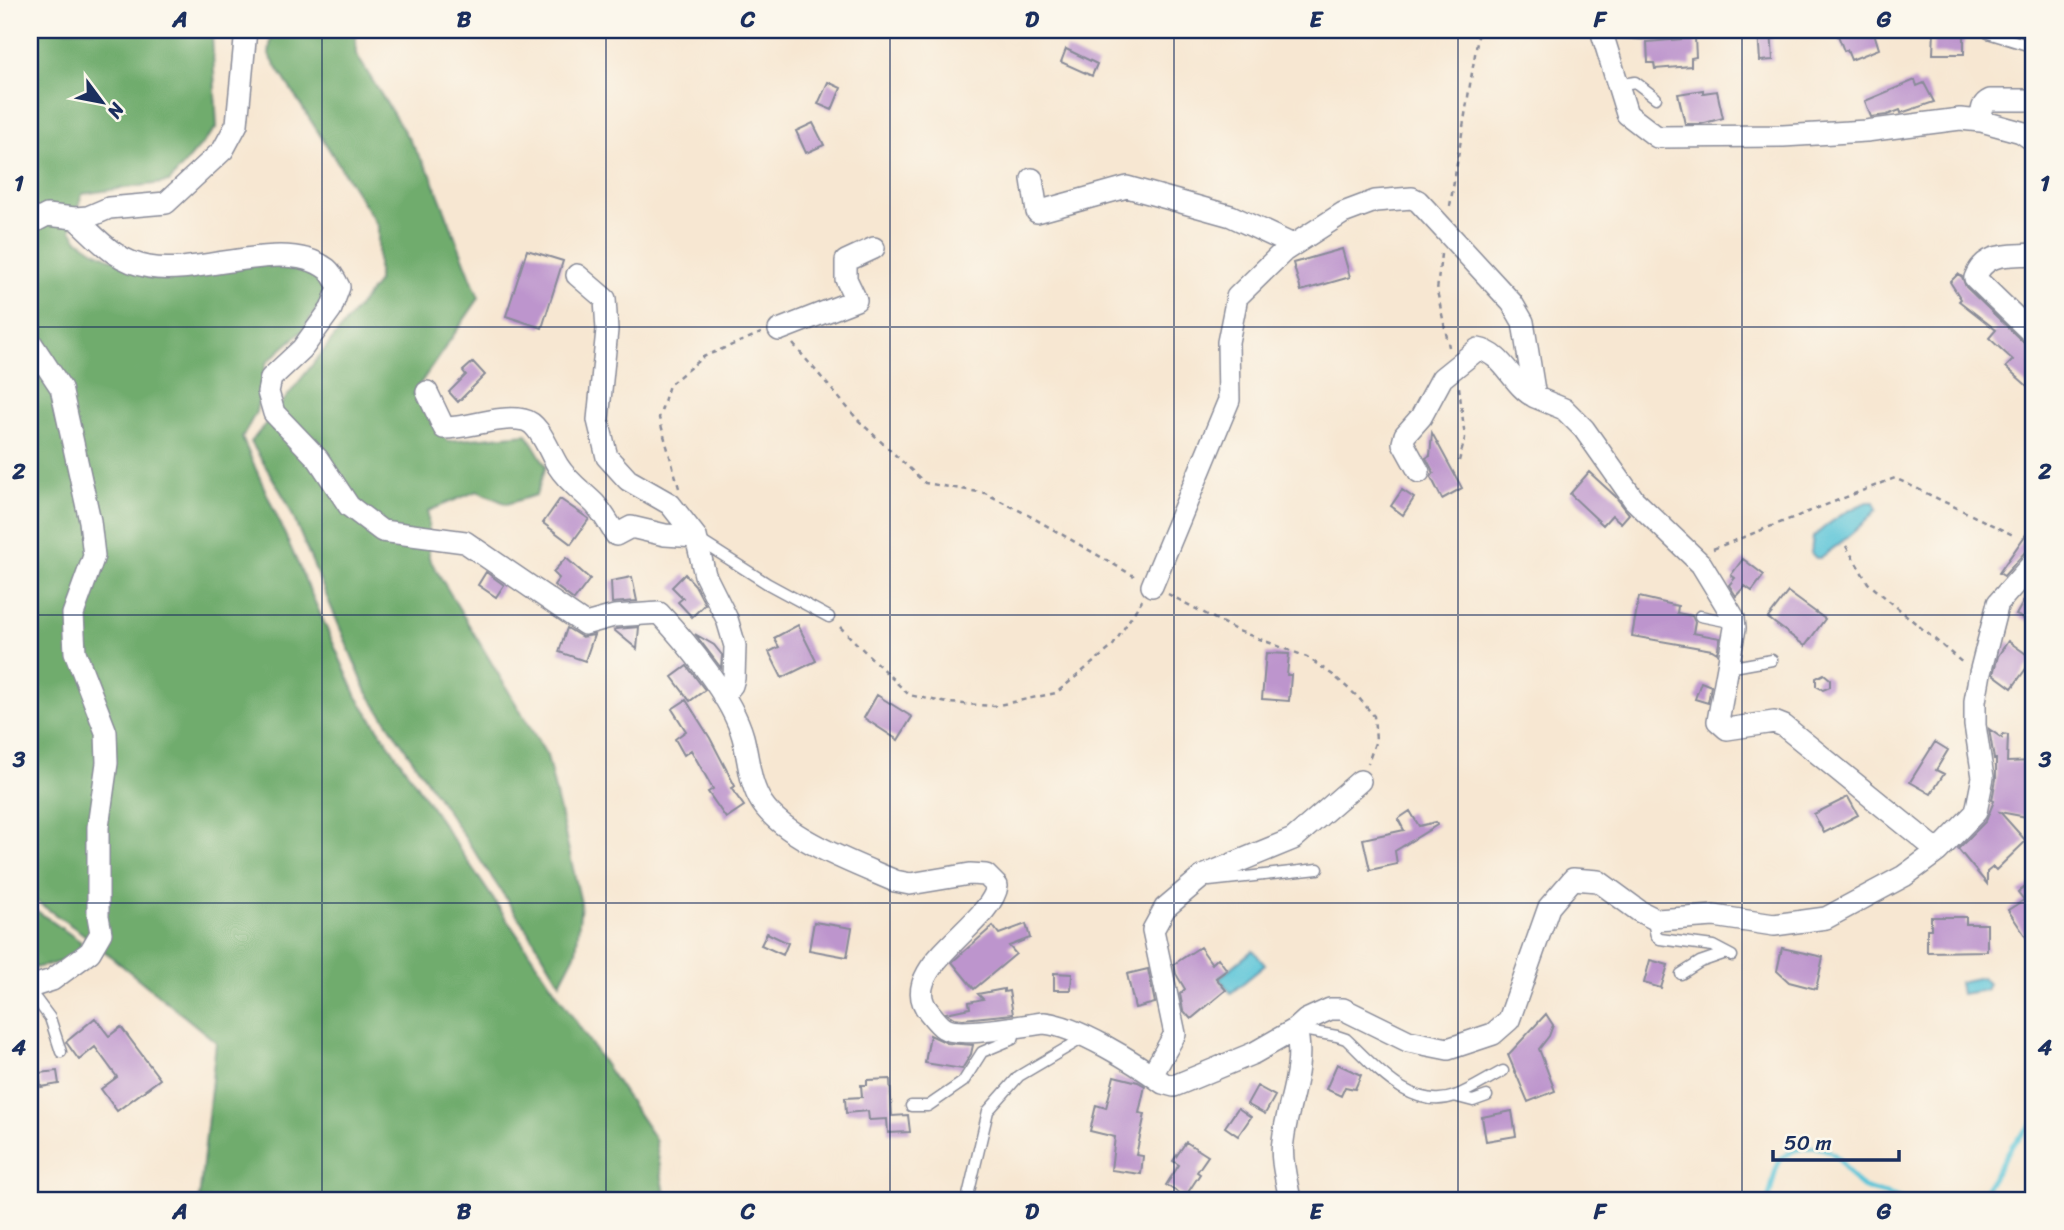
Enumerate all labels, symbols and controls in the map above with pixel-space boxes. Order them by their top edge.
text: A [171,0,188,40]
text: B [457,0,472,40]
text: C [740,0,756,40]
text: D [1025,0,1040,40]
text: E [1310,0,1325,40]
text: F [1593,0,1608,40]
text: G [1876,0,1892,40]
north arrow [66,66,136,136]
text: N [98,96,134,126]
text: 1 [14,163,24,204]
text: 1 [2040,163,2050,204]
text: 2 [11,451,26,492]
text: 2 [2037,451,2052,492]
text: 3 [12,739,26,780]
text: 3 [2038,739,2052,780]
text: 4 [11,1027,27,1068]
text: 4 [2037,1027,2053,1068]
scale bar [1773,1118,1899,1162]
text: 50 m [1784,1124,1832,1162]
text: A [171,1191,188,1230]
text: B [457,1191,472,1230]
text: C [740,1191,756,1230]
text: D [1025,1191,1040,1230]
text: E [1310,1191,1325,1230]
text: F [1593,1191,1608,1230]
text: G [1876,1191,1892,1230]

